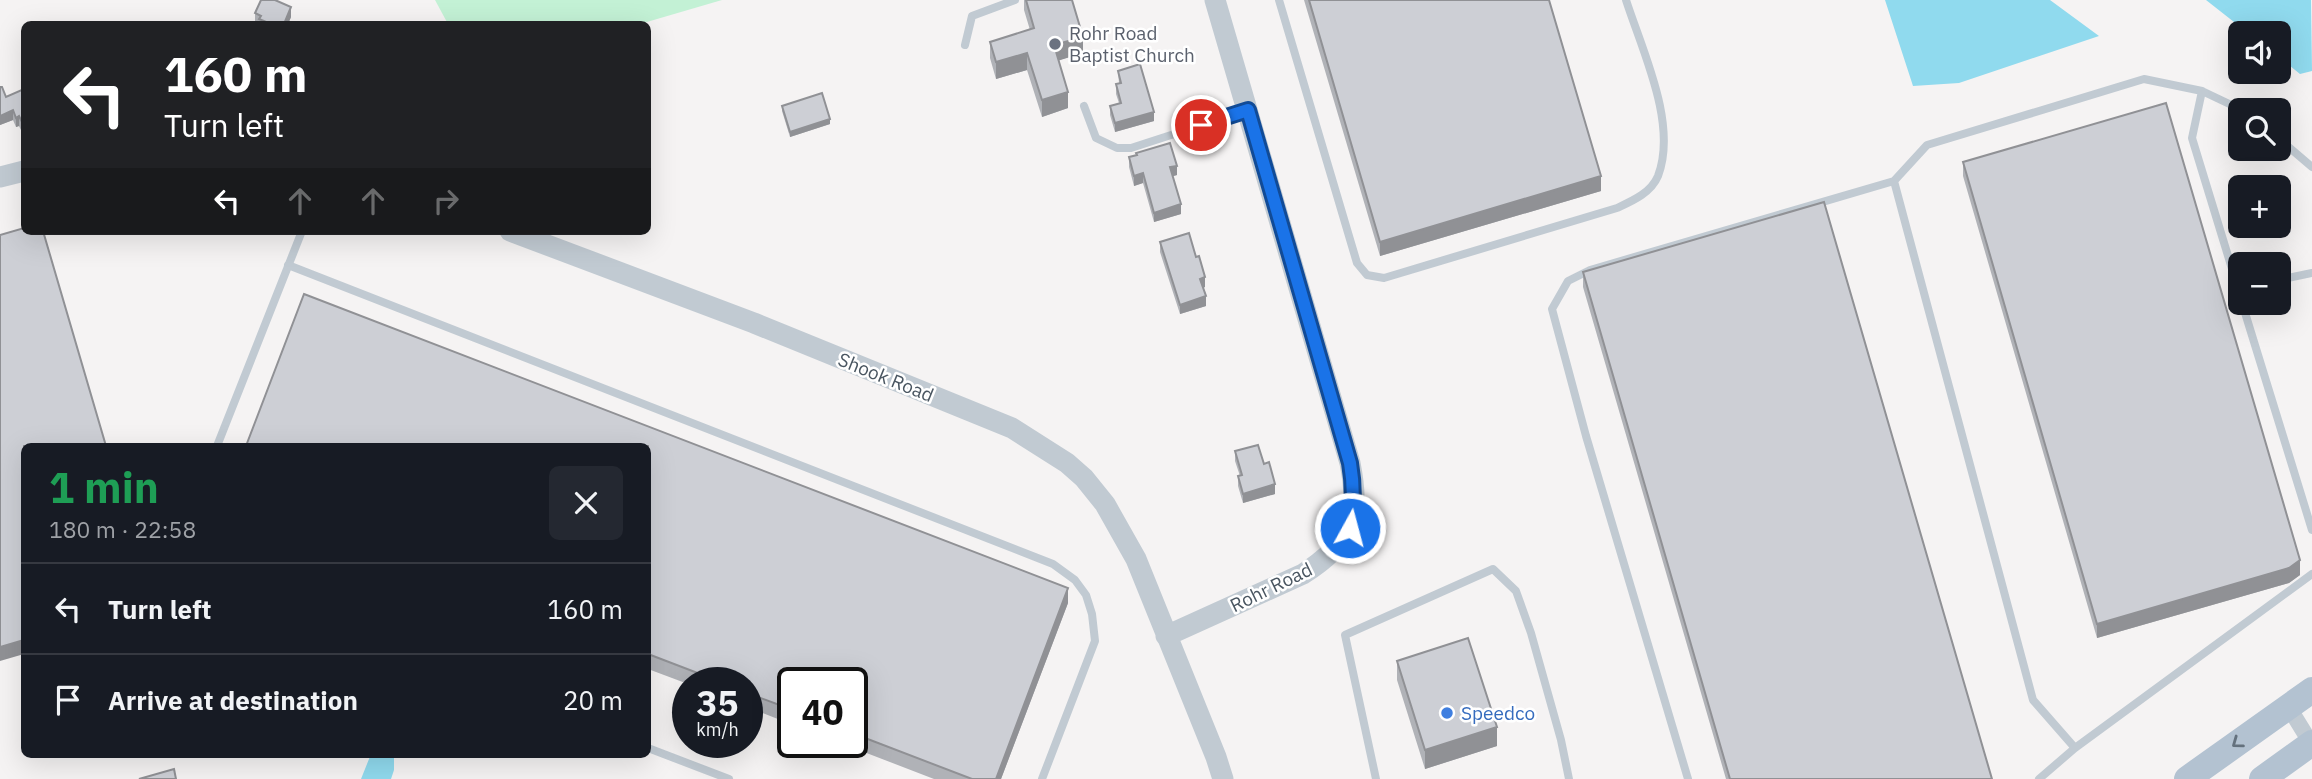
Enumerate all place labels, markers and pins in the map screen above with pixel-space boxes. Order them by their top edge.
place label: Rohr Road Baptist Church [1069,21,1195,67]
marker: Rohr Road Baptist Church [1047,36,1063,52]
pin [1171,95,1231,155]
place label: Speedco [1461,701,1535,725]
marker: Speedco [1439,705,1455,721]

